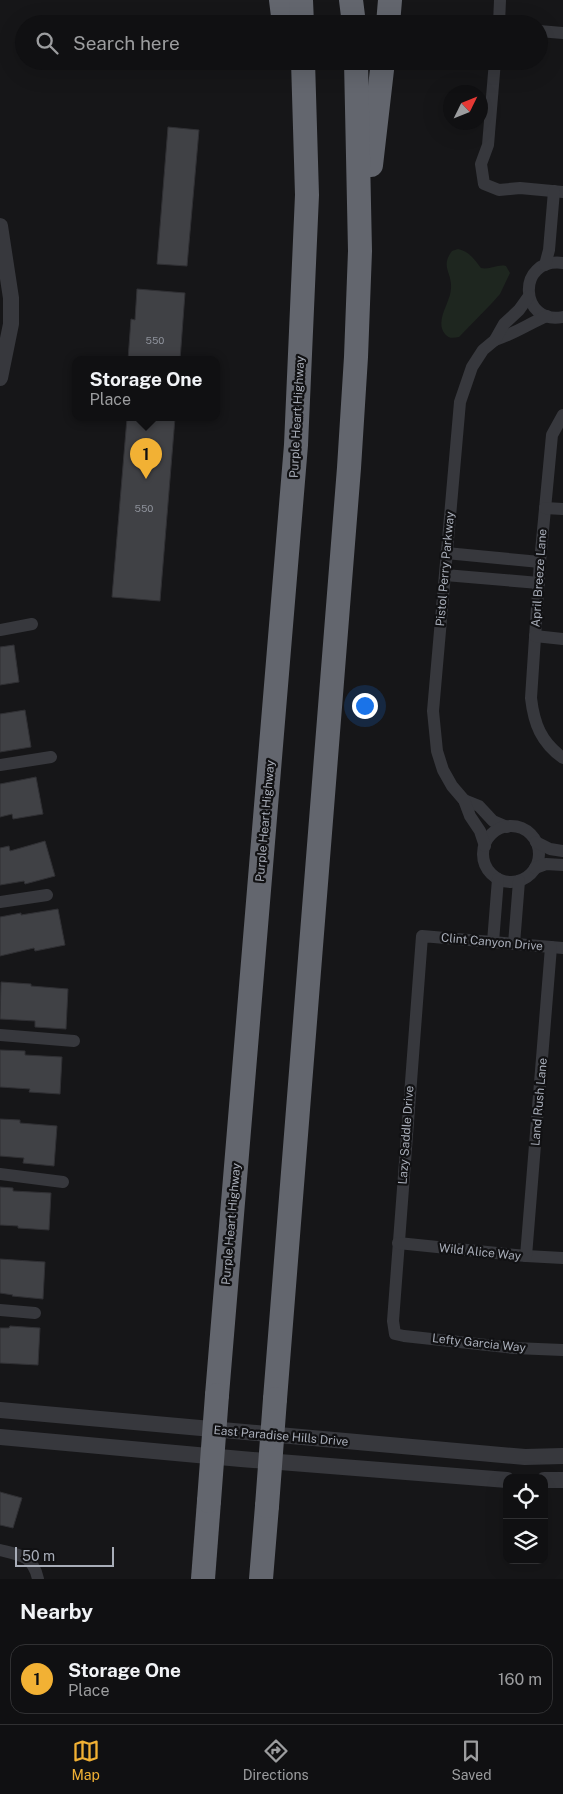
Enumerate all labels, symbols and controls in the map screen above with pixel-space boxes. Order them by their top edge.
search box [15,15,548,70]
icon: search [33,29,61,57]
text: Search here [73,32,180,54]
north arrow [443,85,488,130]
house number: 550 [146,334,164,346]
street label: Purple Heart Highway [287,355,307,478]
popup [72,356,220,421]
text: Storage One [89,368,203,390]
text: Place [89,390,131,409]
pin: 1 [130,438,162,479]
house number: 550 [135,502,153,514]
street label: Pistol Perry Parkway [433,510,457,627]
street label: April Breeze Lane [529,528,549,628]
your location [352,693,378,719]
street label: Purple Heart Highway [253,759,277,883]
street label: Clint Canyon Drive [440,931,544,953]
street label: Land Rush Lane [528,1057,550,1147]
street label: Lazy Saddle Drive [396,1085,416,1185]
street label: Purple Heart Highway [219,1162,243,1286]
street label: Wild Alice Way [438,1241,522,1263]
street label: Lefty Garcia Way [431,1331,527,1355]
street label: East Paradise Hills Drive [213,1423,349,1449]
map controls [503,1474,548,1564]
button: locate [503,1474,548,1519]
button: layers [503,1519,548,1564]
scale bar [15,1544,114,1567]
text: 50 m [22,1548,55,1564]
text: Nearby [20,1599,93,1624]
text: Storage One [68,1659,181,1681]
text: 1 [34,1670,40,1689]
text: 160 m [498,1670,542,1689]
text: Place [68,1681,110,1700]
tab: Map [71,1737,100,1783]
tab: Directions [243,1737,309,1783]
tab: Saved [451,1737,492,1783]

